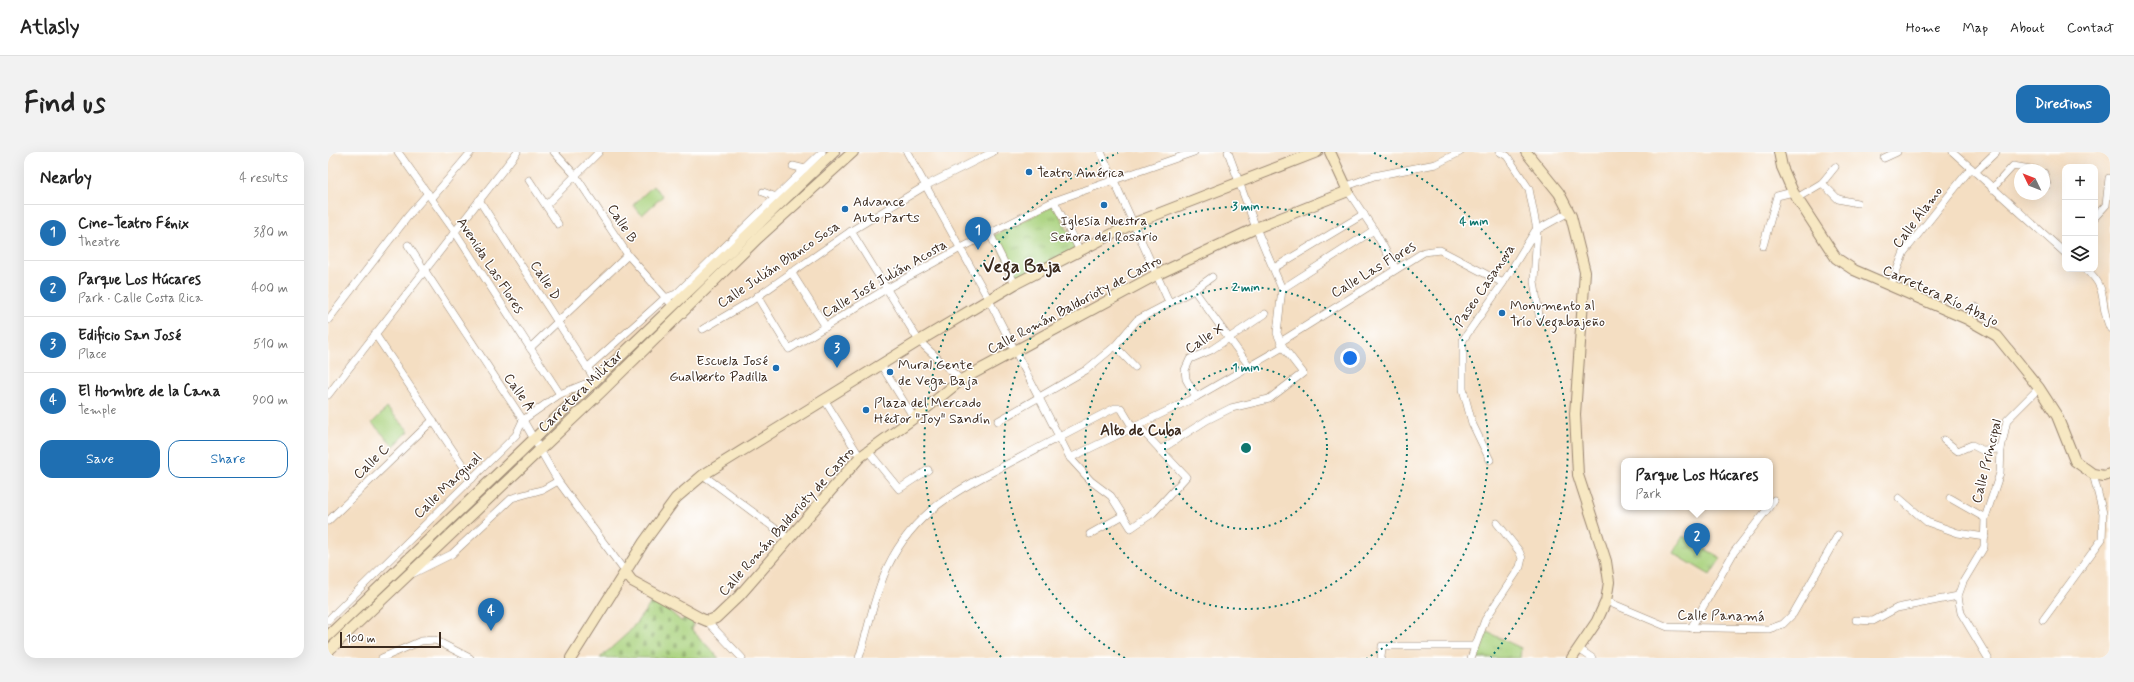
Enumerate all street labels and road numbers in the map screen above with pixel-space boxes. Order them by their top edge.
street label: Calle Álamo [1889,183,1947,252]
street label: Calle B [603,201,641,246]
street label: Avenida Las Flores [452,214,528,317]
street label: Calle Julián Blanco Sosa [714,217,843,312]
street label: Calle José Julián Acosta [819,236,950,322]
street label: Calle Las Flores [1328,237,1420,302]
street label: Paseo Casanova [1450,241,1519,330]
street label: Calle Román Baldorioty de Castro [984,251,1165,359]
street label: Calle D [526,257,565,304]
street label: Carretera Río Abajo [1880,261,2001,331]
street label: Calle X [1182,319,1227,358]
street label: Carretera Militar [535,347,627,437]
street label: Calle A [499,370,539,415]
street label: Calle Principal [1968,417,2006,505]
street label: Calle C [350,440,394,483]
street label: Calle Román Baldorioty de Castro [715,443,859,600]
street label: Calle Marginal [410,449,486,523]
street label: Calle Panamá [1677,606,1765,626]

